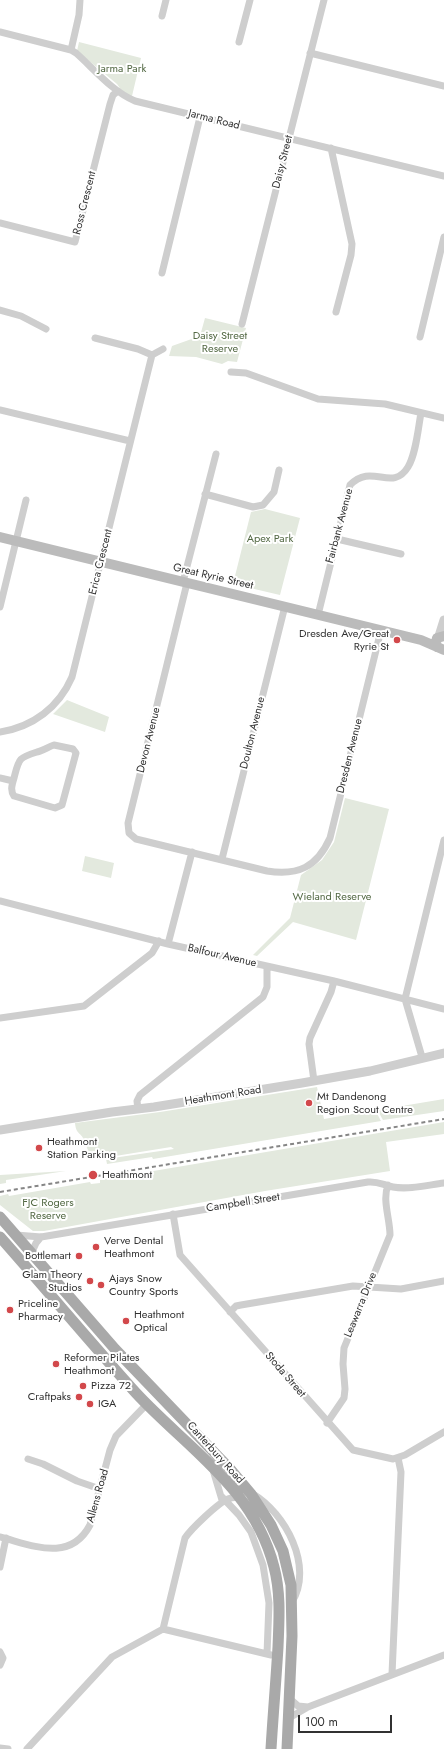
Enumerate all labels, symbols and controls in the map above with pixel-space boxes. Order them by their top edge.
park label: Jarma Park [98,62,146,76]
street label: Jarma Road [187,107,241,133]
street label: Daisy Street [270,134,296,190]
street label: Ross Crescent [71,170,99,236]
park label: Daisy Street Reserve [193,329,247,355]
street label: Fairbank Avenue [324,487,356,565]
street label: Erica Crescent [86,528,116,596]
park label: Apex Park [247,532,293,546]
street label: Great Ryrie Street [172,561,254,593]
place label: Dresden Ave/Great Ryrie St [299,627,389,653]
marker: Dresden Ave/Great Ryrie St [392,635,402,645]
street label: Doulton Avenue [238,696,268,770]
street label: Devon Avenue [134,706,164,774]
street label: Dresden Avenue [334,717,366,795]
park label: Wieland Reserve [293,890,371,904]
street label: Balfour Avenue [186,942,258,970]
street label: Heathmont Road [184,1083,262,1109]
place label: Mt Dandenong Region Scout Centre [317,1090,413,1116]
marker: Mt Dandenong Region Scout Centre [304,1098,314,1108]
place label: Heathmont Station Parking [47,1135,116,1161]
marker: Heathmont Station Parking [34,1143,44,1153]
place label: Heathmont [102,1168,152,1182]
marker: Heathmont [87,1169,99,1181]
street label: Campbell Street [205,1191,281,1215]
park label: FJC Rogers Reserve [22,1196,74,1222]
place label: Verve Dental Heathmont [104,1234,163,1260]
marker: Verve Dental Heathmont [91,1242,101,1252]
place label: Bottlemart [25,1249,71,1263]
marker: Bottlemart [74,1251,84,1261]
place label: Glam Theory Studios [22,1268,82,1294]
street label: Leawarra Drive [342,1270,380,1340]
place label: Ajays Snow Country Sports [109,1272,178,1298]
marker: Glam Theory Studios [85,1276,95,1286]
marker: Ajays Snow Country Sports [96,1280,106,1290]
place label: Priceline Pharmacy [18,1297,63,1323]
marker: Priceline Pharmacy [5,1305,15,1315]
place label: Heathmont Optical [134,1308,184,1334]
marker: Heathmont Optical [121,1316,131,1326]
street label: Stoda Street [262,1350,308,1400]
place label: Reformer Pilates Heathmont [64,1351,140,1377]
marker: Reformer Pilates Heathmont [51,1359,61,1369]
place label: Pizza 72 [91,1379,131,1393]
marker: Pizza 72 [78,1381,88,1391]
place label: Craftpaks [28,1390,71,1404]
marker: Craftpaks [74,1392,84,1402]
place label: IGA [98,1397,116,1411]
marker: IGA [85,1399,95,1409]
street label: Canterbury Road [184,1419,246,1487]
street label: Allens Road [84,1468,112,1524]
scale bar [300,1707,394,1733]
text: 100 m [305,1713,338,1731]

